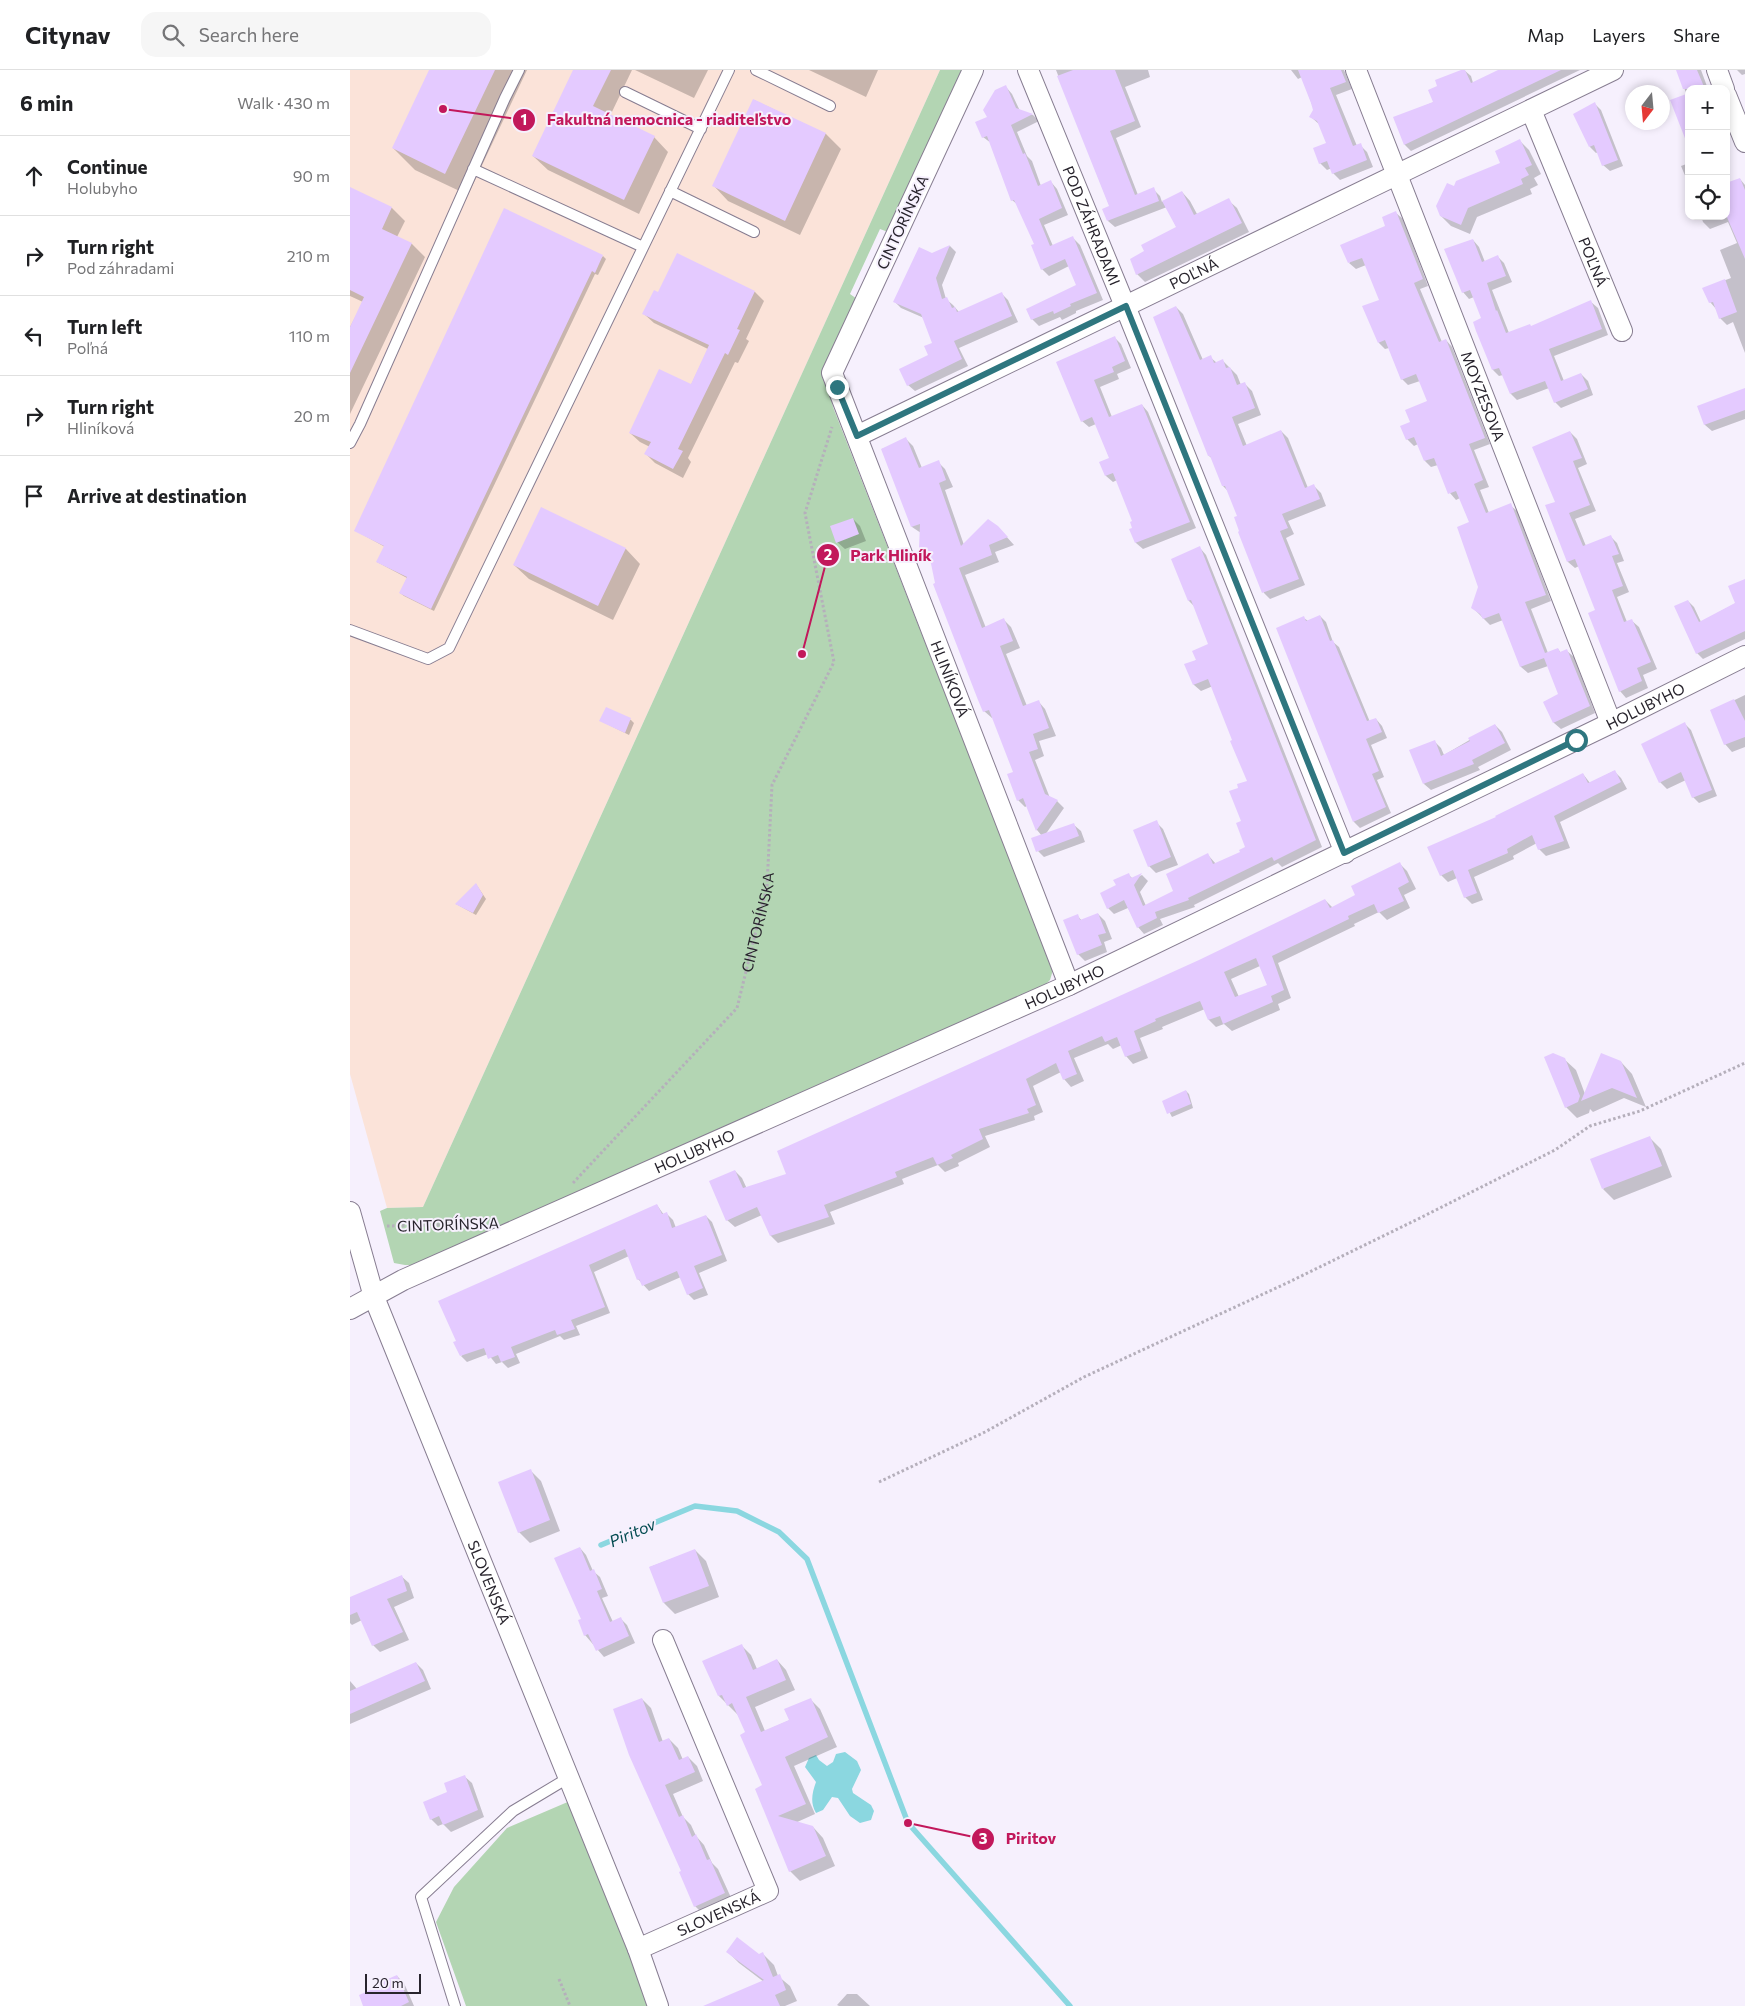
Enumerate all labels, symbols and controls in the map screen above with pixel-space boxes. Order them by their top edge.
search box [141,12,491,57]
text: Citynav [25,20,111,49]
icon: search [159,21,187,49]
text: Search here [199,23,299,46]
text: Map [1527,24,1564,46]
text: Layers [1592,24,1645,46]
text: Share [1673,24,1720,46]
north arrow [1625,85,1670,130]
map controls [1685,85,1730,220]
button: + [1685,85,1730,130]
text: 6 min [20,90,73,115]
text: Walk · 430 m [237,93,330,112]
callout: Fakultná nemocnica - riaditeľstvo [511,104,801,135]
text: Fakultná nemocnica - riaditeľstvo [547,109,792,128]
text: 1 [521,110,527,128]
button: − [1685,130,1730,175]
text: Continue [67,155,147,178]
icon: ahead [20,162,48,190]
street label: POD ZÁHRADAMI [1059,163,1124,288]
text: 90 m [293,166,330,185]
street label: CINTORÍNSKA [871,172,932,272]
button: locate [1685,175,1730,220]
text: Holubyho [67,178,138,197]
street label: POĽNÁ [1575,234,1613,289]
text: Turn right [67,235,154,258]
icon: right [20,242,48,270]
text: 210 m [287,246,330,265]
street label: POĽNÁ [1166,253,1221,292]
text: Pod záhradami [67,258,174,277]
text: Turn left [67,315,142,338]
icon: left [20,322,48,350]
text: 110 m [289,326,330,345]
text: Poľná [67,338,108,357]
street label: MOYZESOVA [1458,349,1509,443]
route end [826,376,849,399]
text: Turn right [67,395,154,418]
icon: right [20,402,48,430]
text: 20 m [294,406,330,425]
text: Hliníková [67,418,134,437]
icon: arrive [20,482,48,510]
text: Arrive at destination [67,484,247,507]
callout: Park Hliník [816,540,942,571]
text: 2 [824,545,832,563]
text: Park Hliník [850,545,933,564]
street label: HLINÍKOVÁ [927,638,974,720]
street label: HOLUBYHO [1603,679,1687,733]
route start [1565,729,1588,752]
street label: CINTORÍNSKA [737,872,777,974]
street label: HOLUBYHO [1022,960,1107,1013]
street label: HOLUBYHO [651,1125,737,1177]
street label: CINTORÍNSKA [397,1212,499,1235]
water label: Piritov [606,1514,659,1550]
street label: SLOVENSKÁ [464,1538,515,1627]
callout: Piritov [970,1823,1066,1854]
text: Piritov [1006,1828,1057,1847]
text: 3 [979,1829,988,1847]
street label: SLOVENSKÁ [674,1886,763,1939]
scale bar [365,1971,421,1994]
text: 20 m [372,1974,404,1991]

